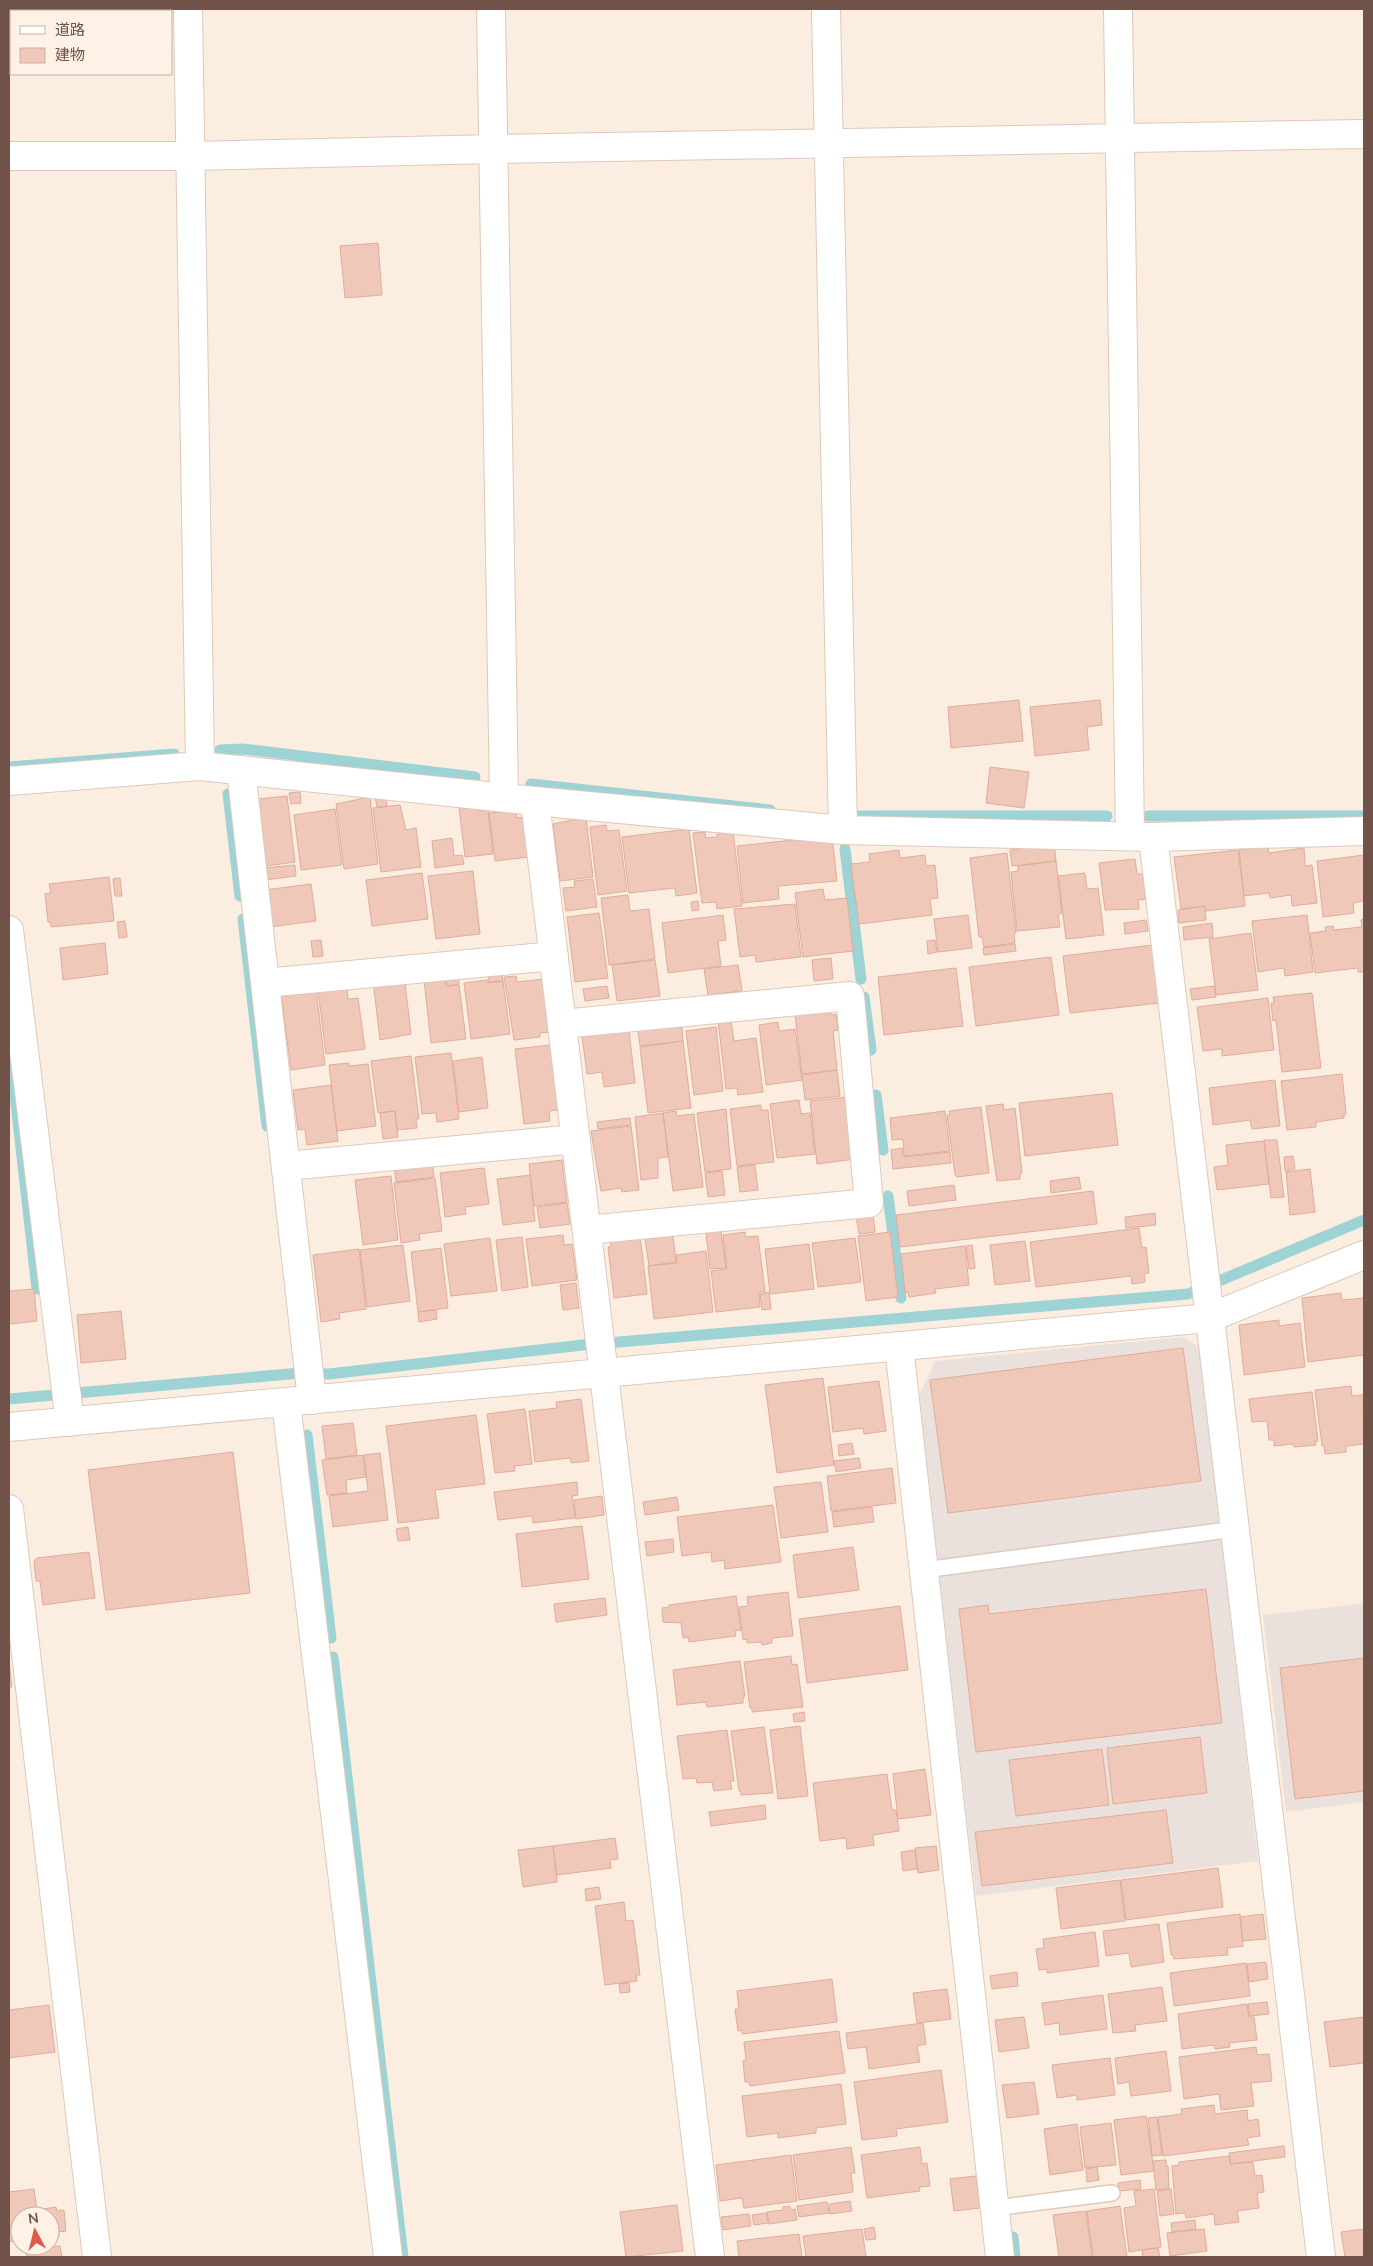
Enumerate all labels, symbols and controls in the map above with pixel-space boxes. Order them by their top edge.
legend [10,10,172,75]
text: 道路 [55,20,85,40]
text: 建物 [55,45,85,65]
north arrow [10,2206,60,2256]
text: N [27,2209,40,2229]

